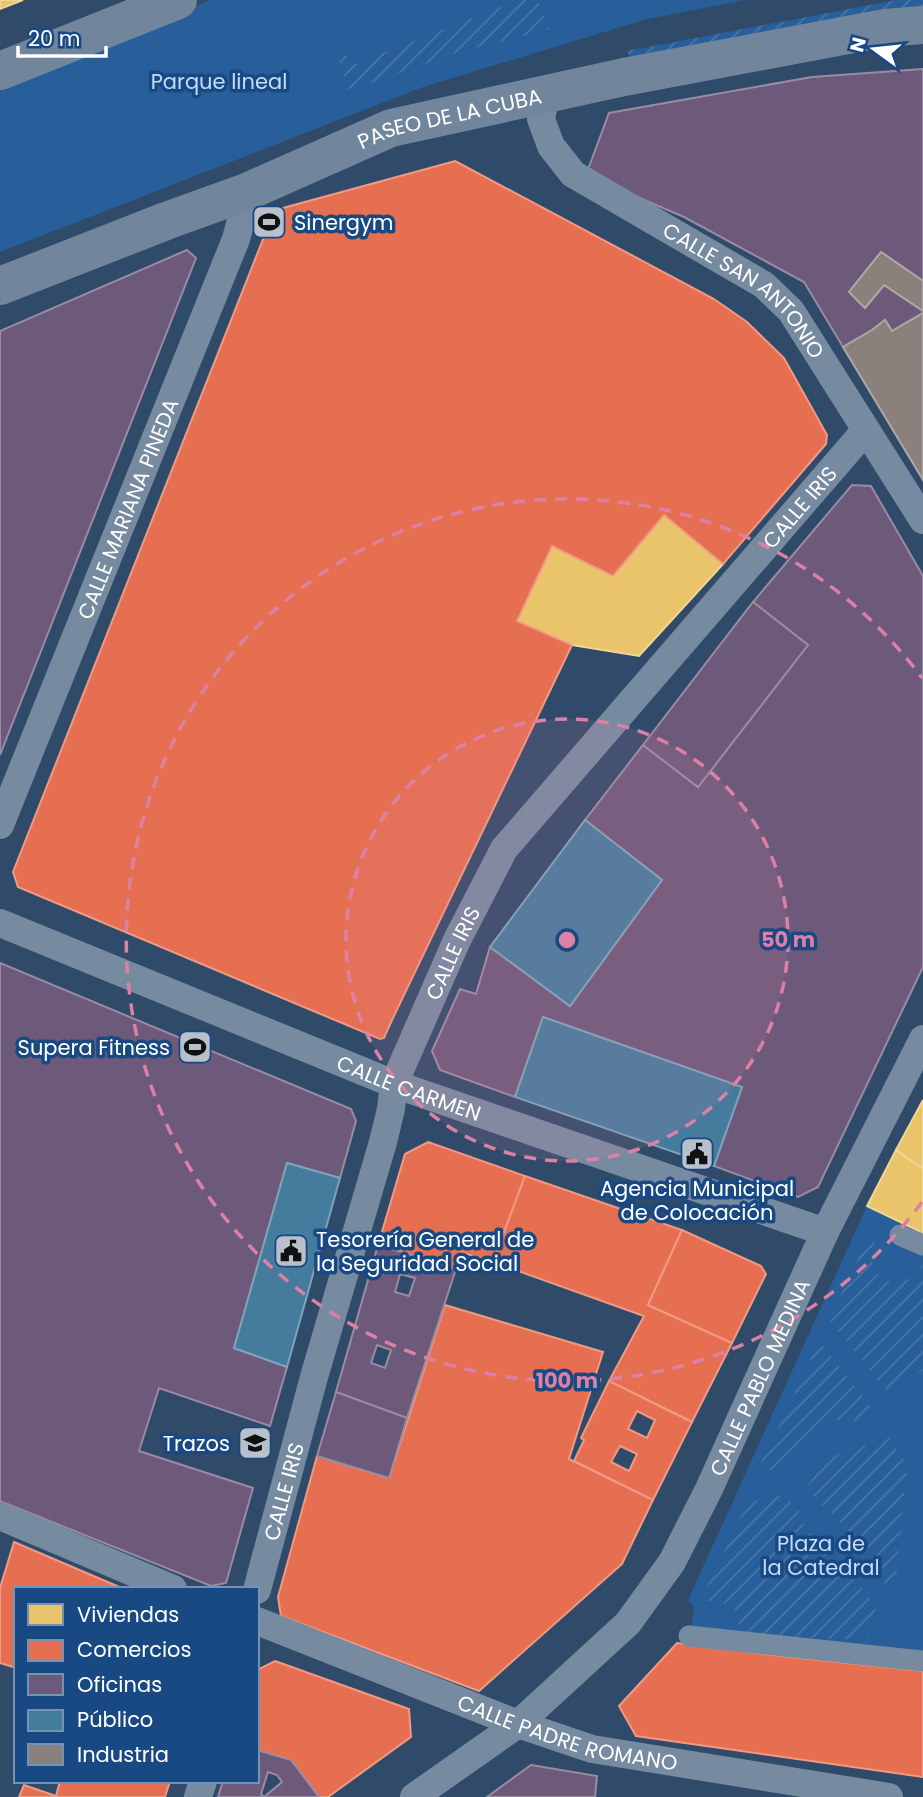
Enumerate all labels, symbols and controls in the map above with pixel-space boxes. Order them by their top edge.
scale bar [18,14,105,58]
north arrow [839,14,909,84]
text: 20 m [28,24,81,53]
text: N [843,34,873,55]
park label: Parque lineal [151,67,287,96]
street label: PASEO DE LA CUBA [353,81,544,156]
sports icon: Sinergym [250,203,288,241]
place label: Sinergym [294,208,393,237]
street label: CALLE SAN ANTONIO [658,215,832,364]
street label: CALLE MARIANA PINEDA [70,394,185,623]
street label: CALLE IRIS [756,460,843,554]
street label: CALLE IRIS [418,901,487,1004]
text: 50 m [761,925,815,954]
centre of rings [555,928,579,952]
sports icon: Supera Fitness [176,1028,214,1066]
place label: Supera Fitness [18,1033,170,1062]
street label: CALLE CARMEN [333,1048,485,1127]
public building icon: Agencia Municipal de Colocación [678,1135,716,1173]
place label: Agencia Municipal de Colocación [600,1174,794,1227]
place label: Tesorería General de la Seguridad Social [316,1225,534,1278]
public building icon: Tesorería General de la Seguridad Social [272,1232,310,1270]
street label: CALLE PABLO MEDINA [702,1274,816,1480]
text: 100 m [536,1366,598,1395]
school or university icon: Trazos [236,1424,274,1462]
place label: Trazos [163,1429,230,1458]
street label: CALLE IRIS [256,1439,310,1544]
park label: Plaza de la Catedral [762,1529,880,1582]
legend [14,1587,259,1783]
text: Viviendas [77,1600,179,1629]
text: Comercios [77,1635,191,1664]
text: Oficinas [77,1670,162,1699]
street label: CALLE PADRE ROMANO [453,1687,680,1777]
text: Público [77,1705,153,1734]
text: Industria [77,1740,169,1769]

